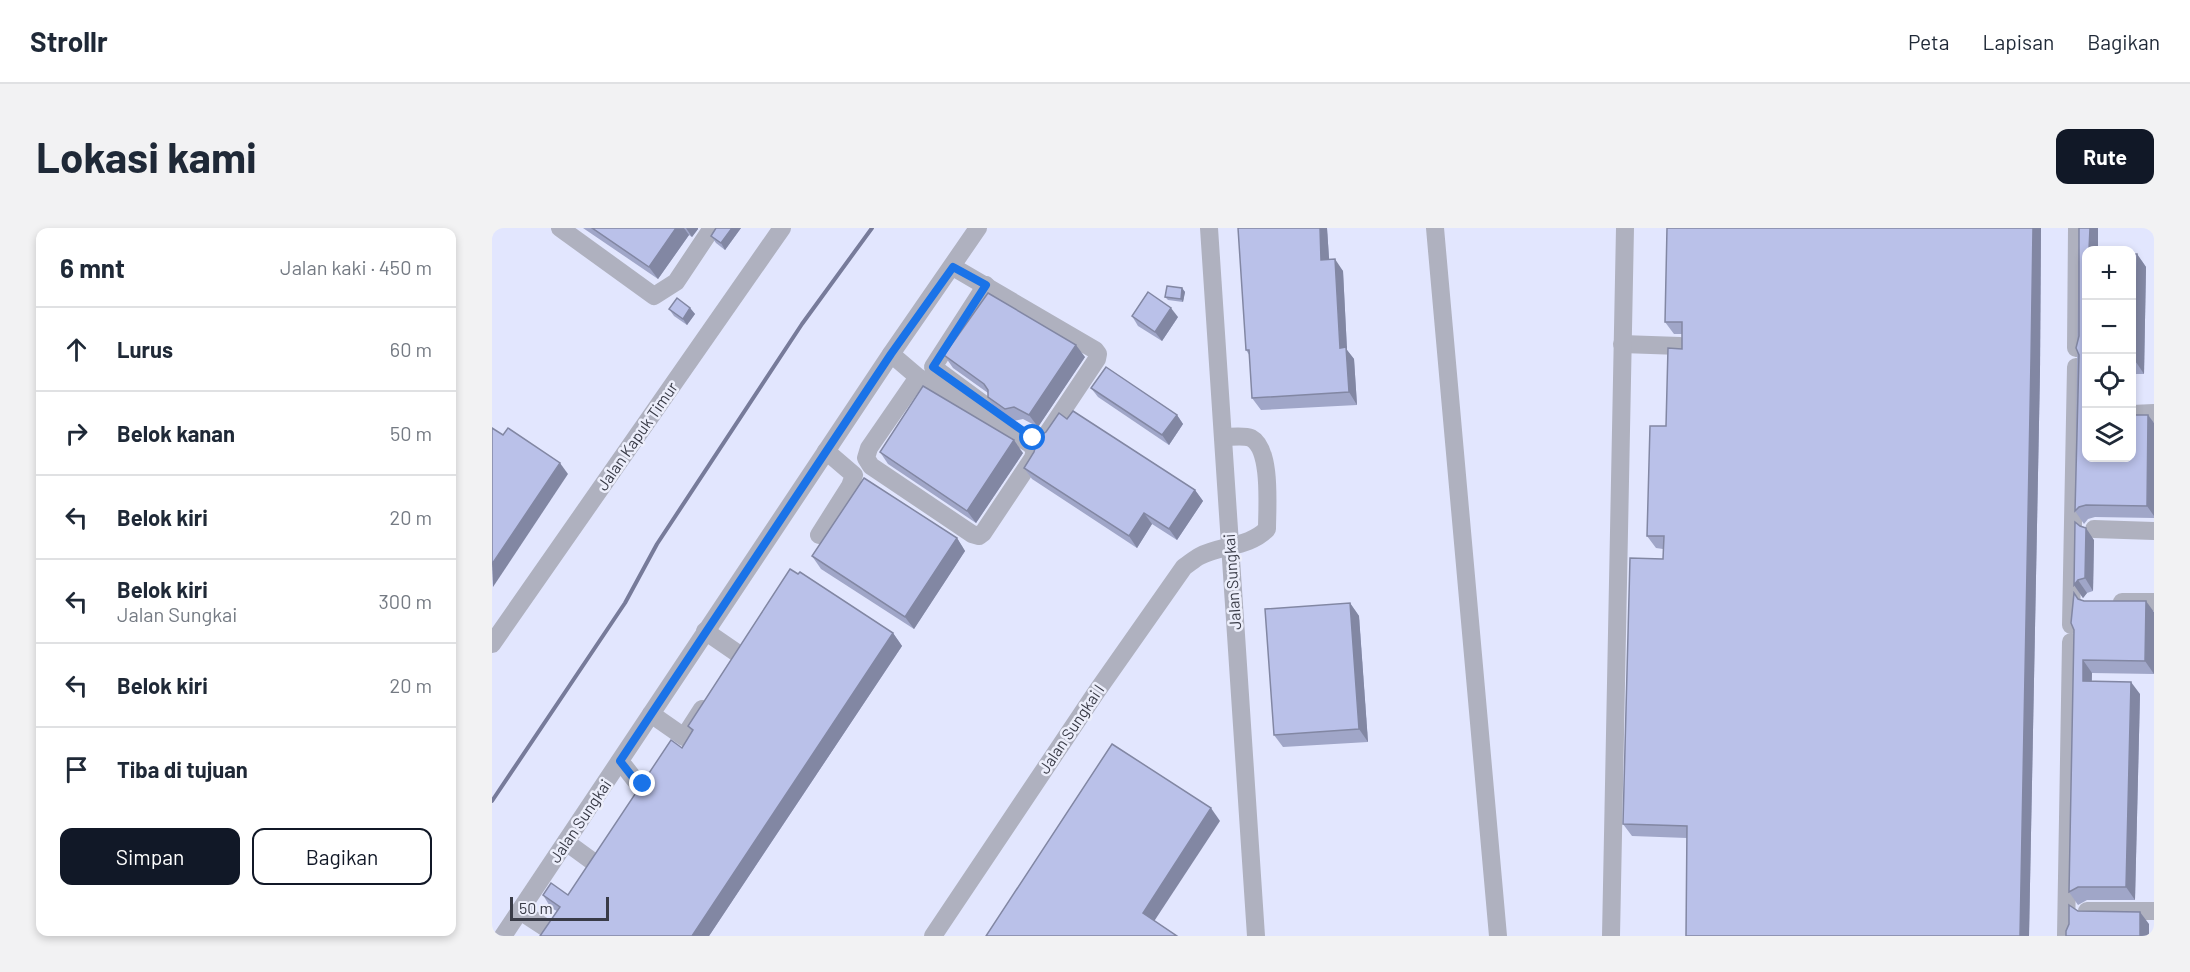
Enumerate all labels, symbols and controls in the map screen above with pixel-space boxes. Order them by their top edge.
text: Strollr [30,24,108,58]
text: Peta [1908,29,1949,54]
text: Lapisan [1982,29,2054,54]
text: Bagikan [2087,29,2160,54]
button: Rute [2056,129,2154,184]
text: Lokasi kami [36,131,257,181]
map controls [2082,246,2136,462]
button: + [2082,246,2136,300]
text: 6 mnt [60,252,125,283]
text: Jalan kaki · 450 m [280,255,432,279]
button: − [2082,300,2136,354]
icon: ahead [60,333,93,366]
text: Lurus [117,336,173,362]
text: 60 m [390,337,432,361]
button: locate [2082,354,2136,408]
street label: Jalan Kapuk Timur [592,378,681,494]
button: layers [2082,408,2136,462]
icon: right [60,417,93,450]
text: Belok kanan [117,420,235,446]
text: 50 m [390,421,432,445]
route start [1019,424,1045,450]
icon: left [60,501,93,534]
text: Belok kiri [117,504,208,530]
text: 20 m [389,505,432,529]
street label: Jalan Sungkai [1219,533,1244,631]
text: Belok kiri [117,576,208,602]
icon: left [60,585,93,618]
text: 300 m [379,589,432,613]
text: Jalan Sungkai [117,602,237,626]
icon: left [60,669,93,702]
text: Belok kiri [117,672,208,698]
text: 20 m [389,673,432,697]
street label: Jalan Sungkai I [1034,680,1107,777]
icon: arrive [60,753,93,786]
text: Tiba di tujuan [117,756,248,782]
route end [629,770,655,796]
street label: Jalan Sungkai [545,775,614,866]
button: Simpan [60,828,240,885]
button: Bagikan [252,828,432,885]
scale bar [510,894,609,922]
text: 50 m [519,898,553,917]

